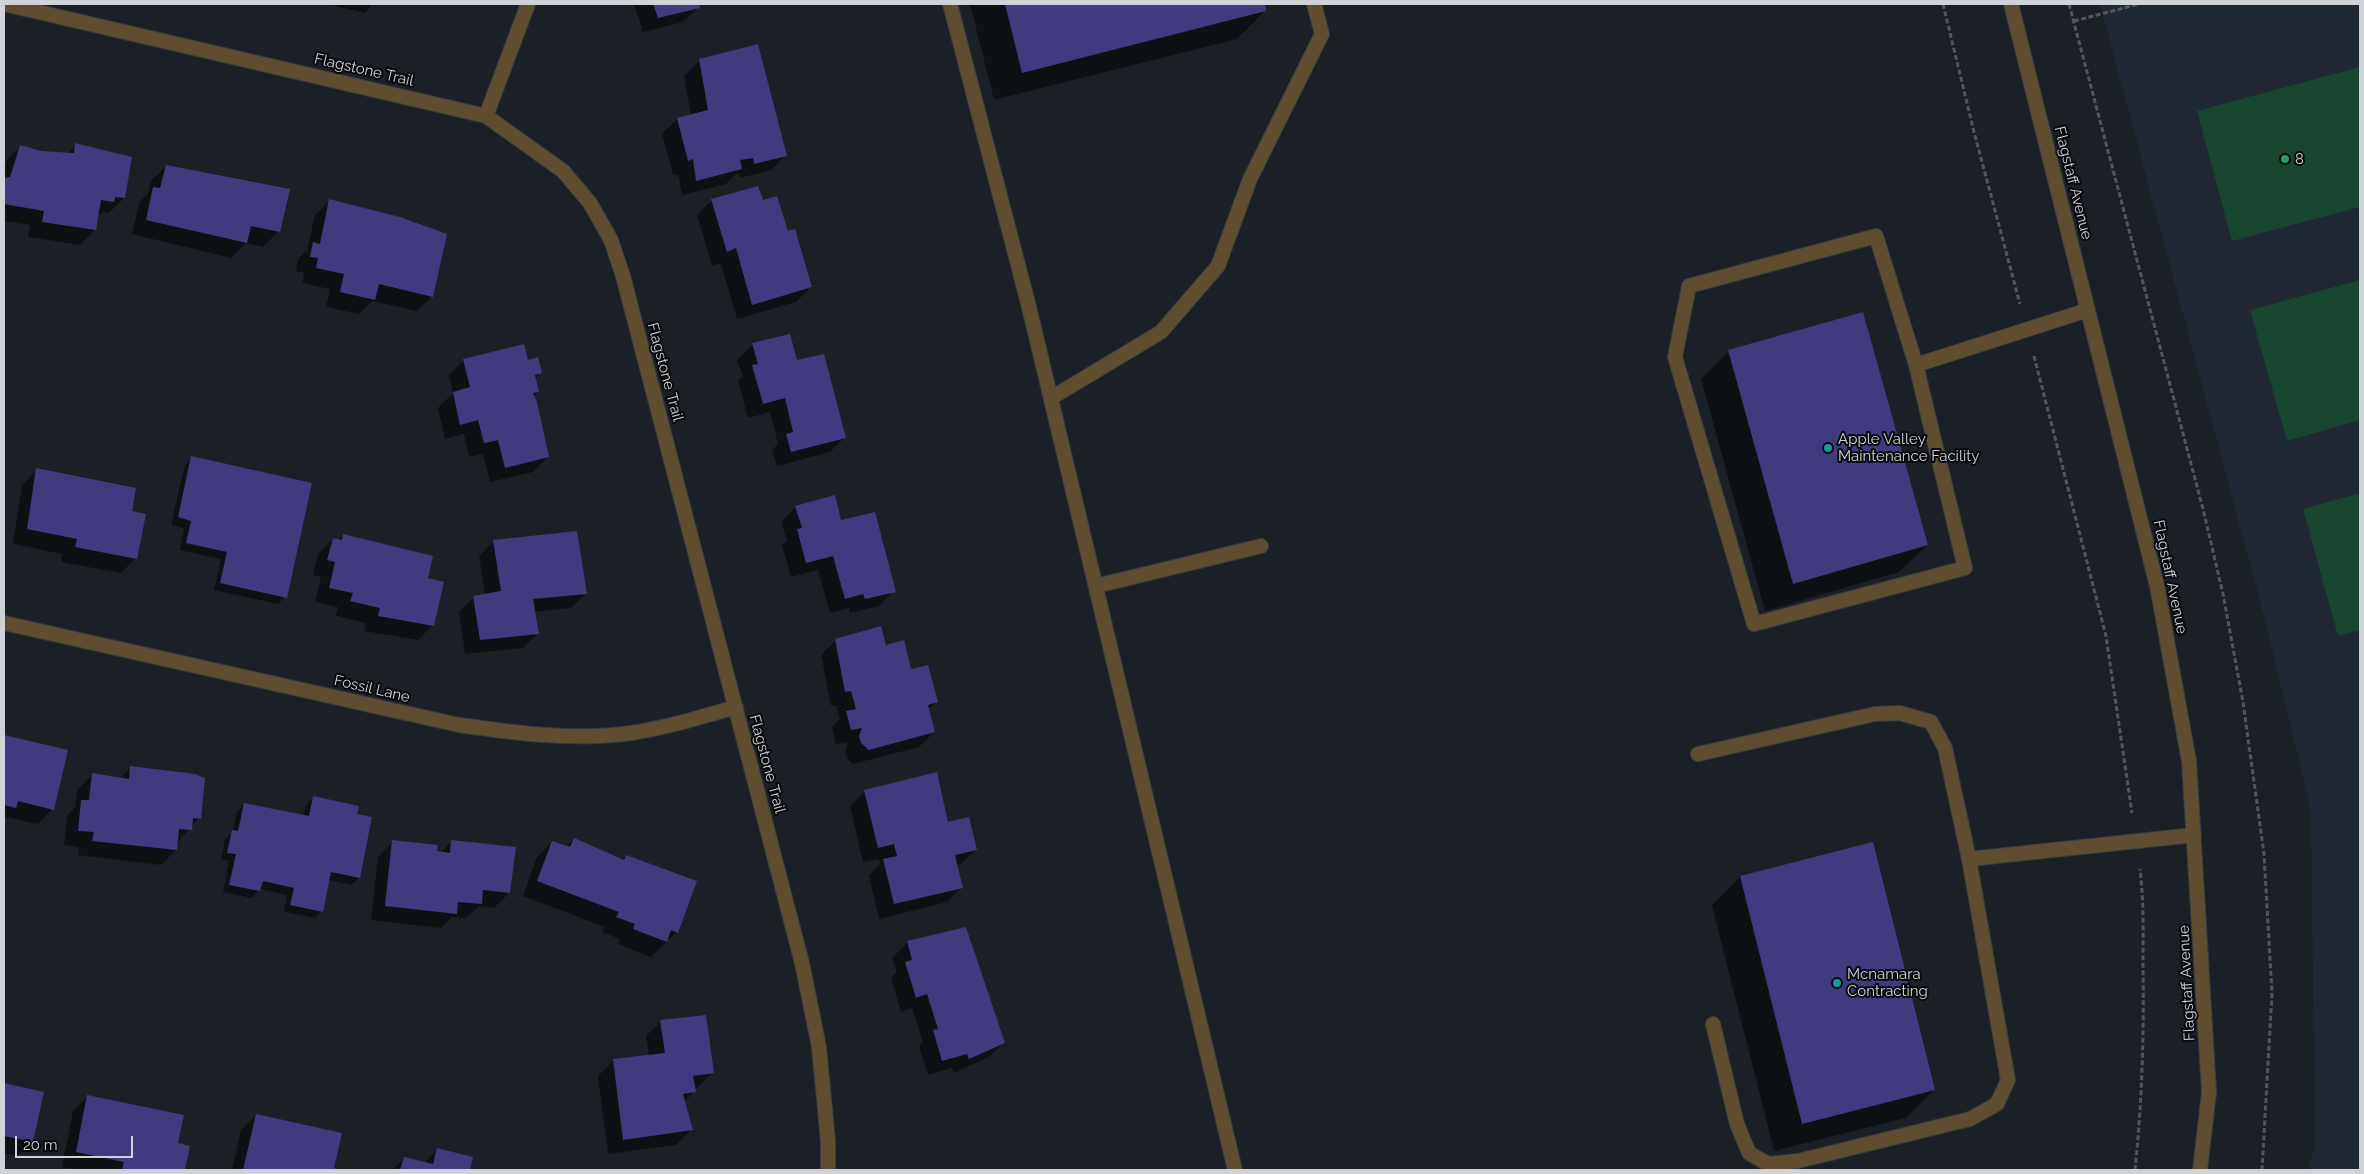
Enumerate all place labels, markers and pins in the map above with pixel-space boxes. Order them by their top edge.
place label: 8 [2295,150,2304,168]
marker: 8 [2279,153,2291,165]
place label: Apple Valley Maintenance Facility [1838,430,1979,465]
marker: Apple Valley Maintenance Facility [1822,442,1834,454]
place label: Mcnamara Contracting [1847,965,1928,1000]
marker: Mcnamara Contracting [1831,977,1843,989]

